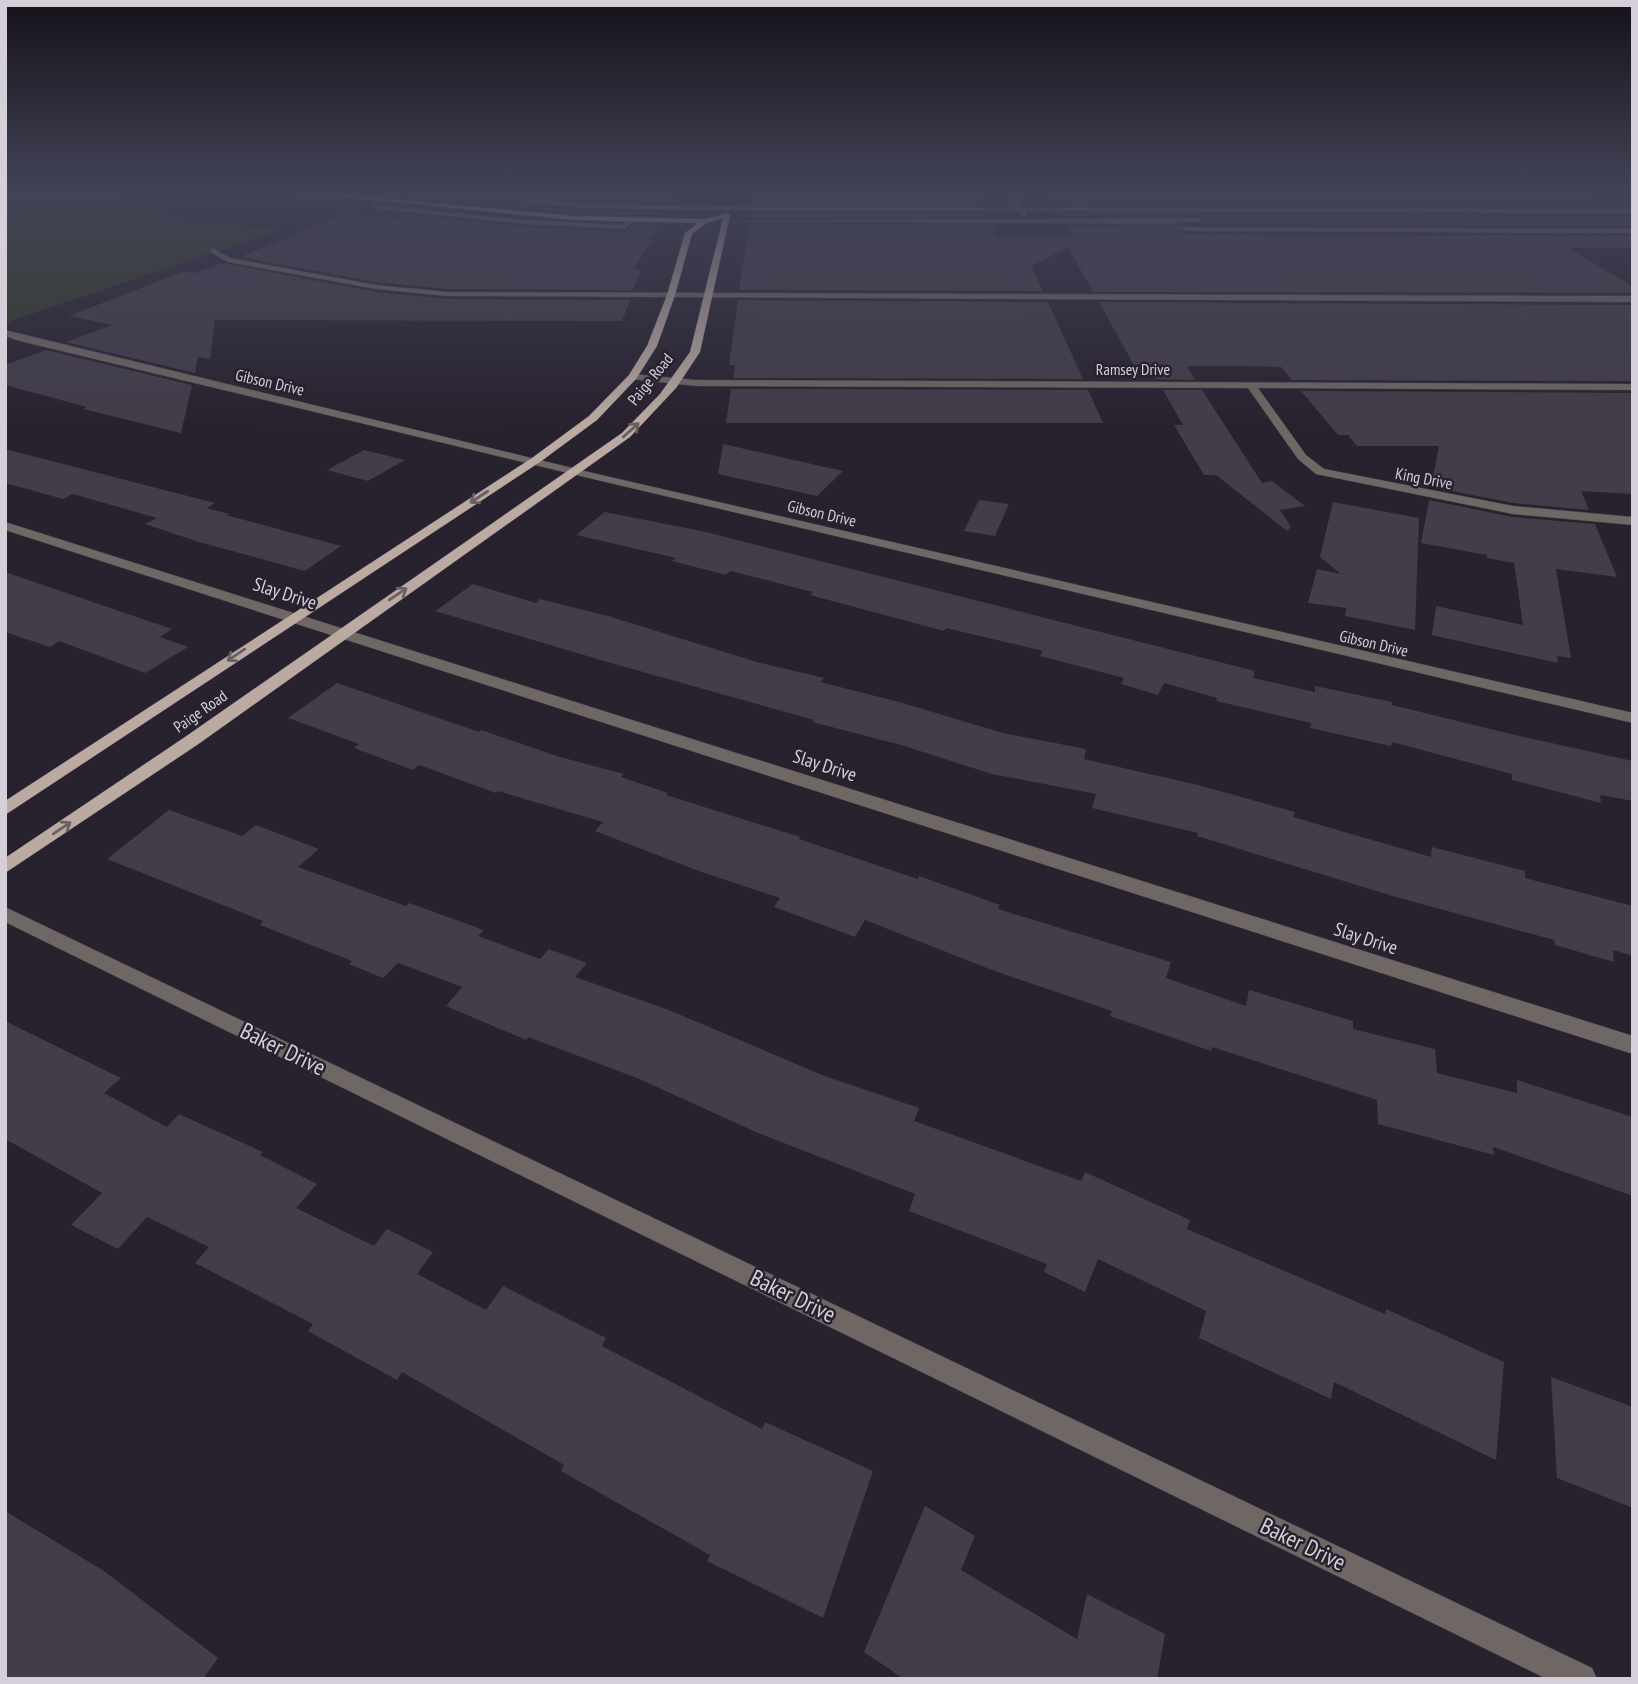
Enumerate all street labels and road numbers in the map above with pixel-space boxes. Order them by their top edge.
street label: Paige Road [623,349,677,409]
street label: Ramsey Drive [1096,359,1170,379]
street label: Gibson Drive [234,364,306,400]
street label: King Drive [1394,463,1454,493]
street label: Gibson Drive [786,495,858,531]
street label: Slay Drive [250,571,320,615]
street label: Gibson Drive [1338,625,1410,661]
street label: Paige Road [169,685,231,737]
street label: Slay Drive [790,743,860,787]
street label: Slay Drive [1331,916,1401,960]
street label: Baker Drive [236,1016,331,1082]
street label: Baker Drive [746,1263,841,1329]
street label: Baker Drive [1256,1511,1351,1577]

